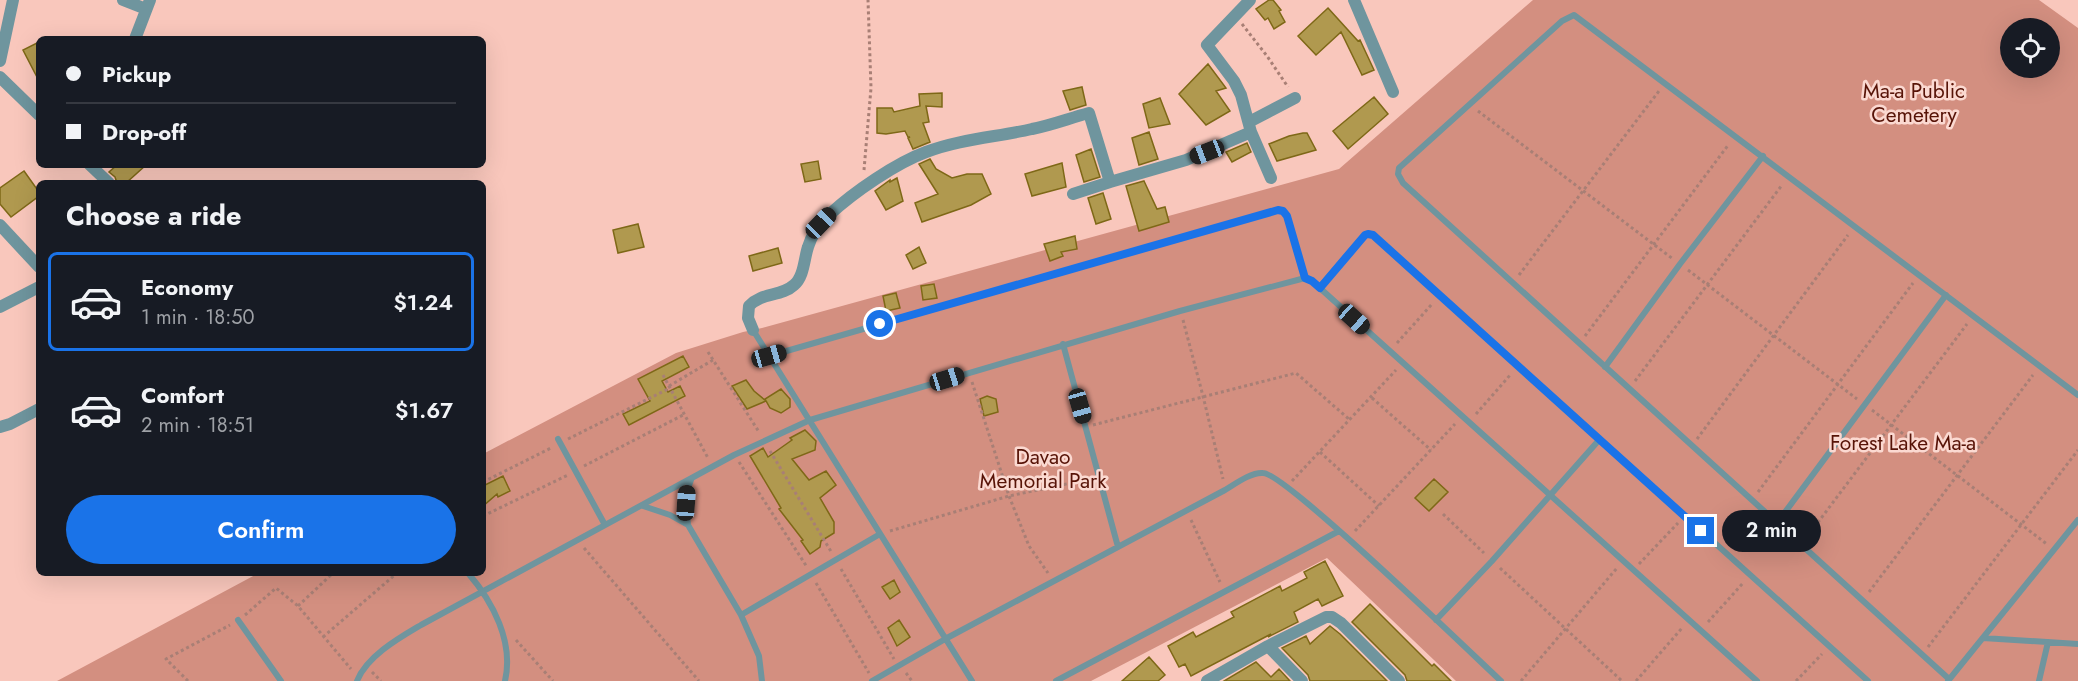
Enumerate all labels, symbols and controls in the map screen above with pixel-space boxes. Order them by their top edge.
map controls [2000,18,2060,78]
button: locate [2000,18,2060,78]
text: Pickup [102,58,171,90]
park label: Ma-a Public Cemetery [1863,76,1965,130]
text: Drop-off [102,116,186,148]
car [1187,137,1227,167]
text: Choose a ride [66,196,241,235]
car [802,204,840,242]
text: Economy [141,271,233,303]
icon: car [69,275,123,329]
text: $1.24 [393,286,453,318]
car [1335,300,1373,338]
text: 1 min · 18:50 [141,303,255,332]
route start [866,310,893,337]
car [749,342,789,370]
car [927,365,967,393]
text: Comfort [141,379,224,411]
icon: car [69,383,123,437]
car [1066,386,1094,426]
text: $1.67 [395,394,453,426]
text: 2 min · 18:51 [141,411,254,440]
park label: Forest Lake Ma-a [1830,428,1976,458]
park label: Davao Memorial Park [980,442,1107,496]
car [676,484,696,522]
button: Confirm [66,495,456,564]
callout: 2 min [1722,510,1821,552]
text: 2 min [1746,516,1797,545]
route end [1687,517,1714,544]

